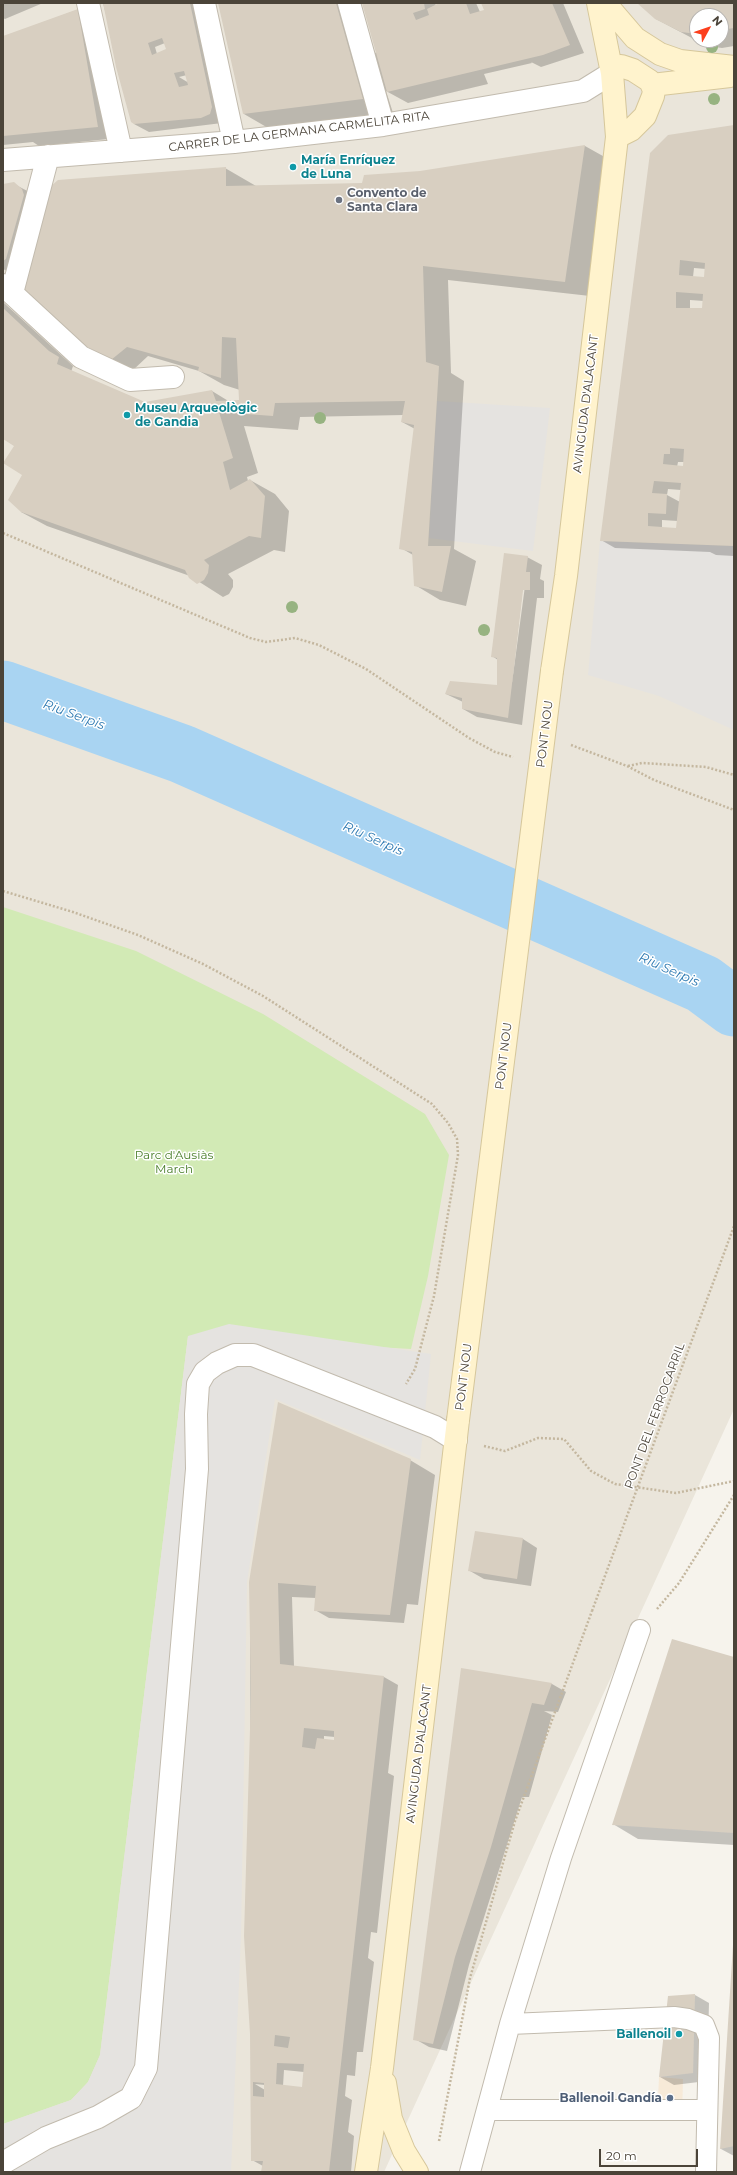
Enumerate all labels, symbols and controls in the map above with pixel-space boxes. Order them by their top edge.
north arrow [689,8,729,48]
text: N [709,13,726,29]
street label: CARRER DE LA GERMANA CARMELITA RITA [168,109,430,155]
place label: María Enríquez de Luna [301,153,395,181]
marker: María Enríquez de Luna [288,162,298,172]
place label: Convento de Santa Clara [347,186,427,214]
marker: Convento de Santa Clara [334,195,344,205]
street label: AVINGUDA D'ALACANT [570,334,602,474]
place label: Museu Arqueològic de Gandia [135,401,257,429]
marker: Museu Arqueològic de Gandia [122,410,132,420]
water label: Riu Serpis [41,697,107,733]
street label: PONT NOU [534,699,556,769]
water label: Riu Serpis [340,819,406,859]
water label: Riu Serpis [636,950,702,990]
street label: PONT NOU [493,1021,515,1091]
park label: Parc d'Ausiàs March [135,1148,213,1176]
street label: PONT DEL FERROCARRIL [622,1341,688,1491]
street label: PONT NOU [453,1342,475,1412]
street label: AVINGUDA D'ALACANT [403,1684,435,1824]
place label: Ballenoil [616,2027,671,2041]
marker: Ballenoil [674,2029,684,2039]
place label: Ballenoil Gandía [559,2091,662,2105]
marker: Ballenoil Gandía [665,2093,675,2103]
scale bar [601,2141,700,2167]
text: 20 m [606,2148,637,2163]

